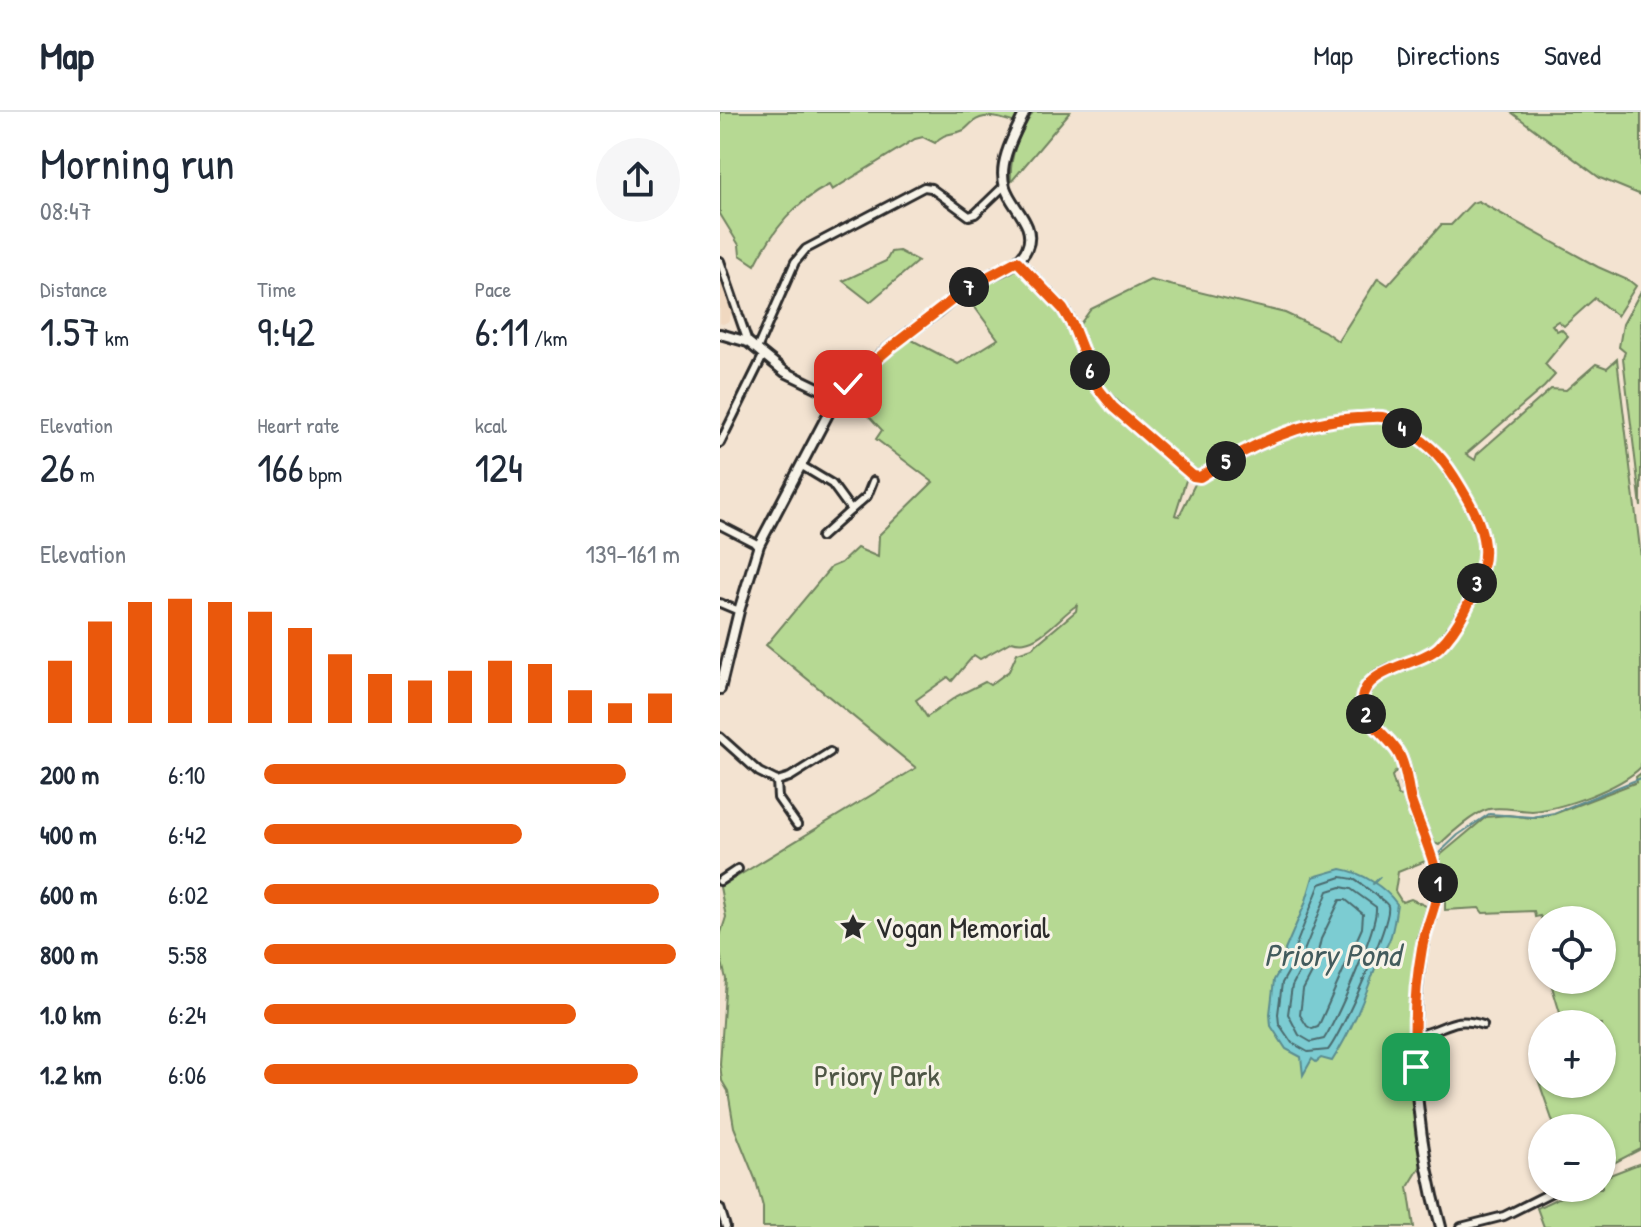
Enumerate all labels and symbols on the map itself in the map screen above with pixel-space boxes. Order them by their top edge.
pin: 7 [949,267,989,307]
pin [814,350,882,418]
pin: 6 [1070,350,1110,390]
pin: 4 [1382,408,1422,448]
pin: 5 [1206,441,1246,481]
pin: 3 [1457,563,1497,603]
pin: 2 [1346,694,1386,734]
pin: 1 [1418,863,1458,903]
place label: Vogan Memorial [875,907,1050,947]
place icon: Vogan Memorial [838,912,868,942]
water label: Priory Pond [1264,933,1405,976]
pin [1382,1033,1450,1101]
park label: Priory Park [814,1055,940,1095]

